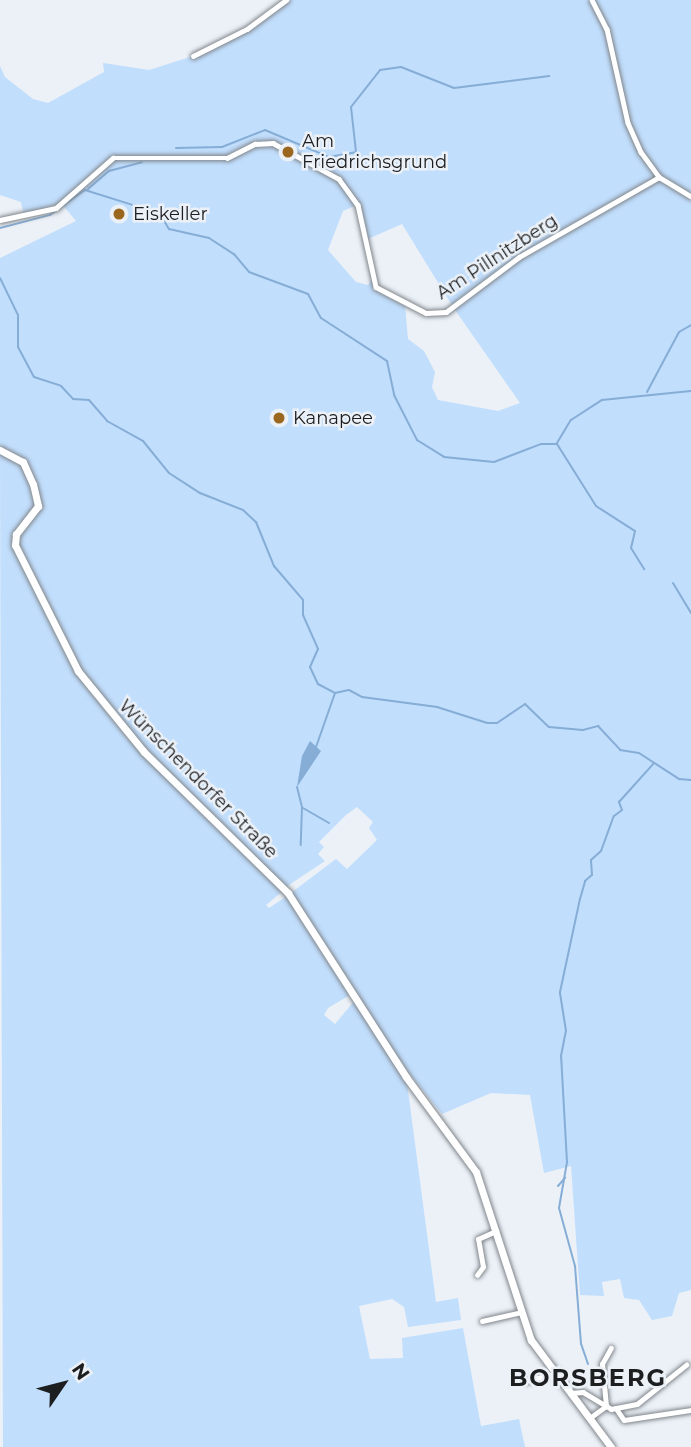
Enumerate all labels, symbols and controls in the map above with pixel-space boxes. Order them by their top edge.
place label: Am Friedrichsgrund [302,131,447,174]
marker: Am Friedrichsgrund [280,144,296,160]
place label: Eiskeller [133,203,208,225]
marker: Eiskeller [111,206,127,222]
street label: Am Pillnitzberg [432,210,562,304]
place label: Kanapee [293,407,373,429]
marker: Kanapee [271,410,287,426]
street label: Wünschendorfer Straße [114,695,282,863]
north arrow [28,1349,98,1419]
text: N [67,1359,94,1385]
district label: BORSBERG [510,1364,666,1392]

